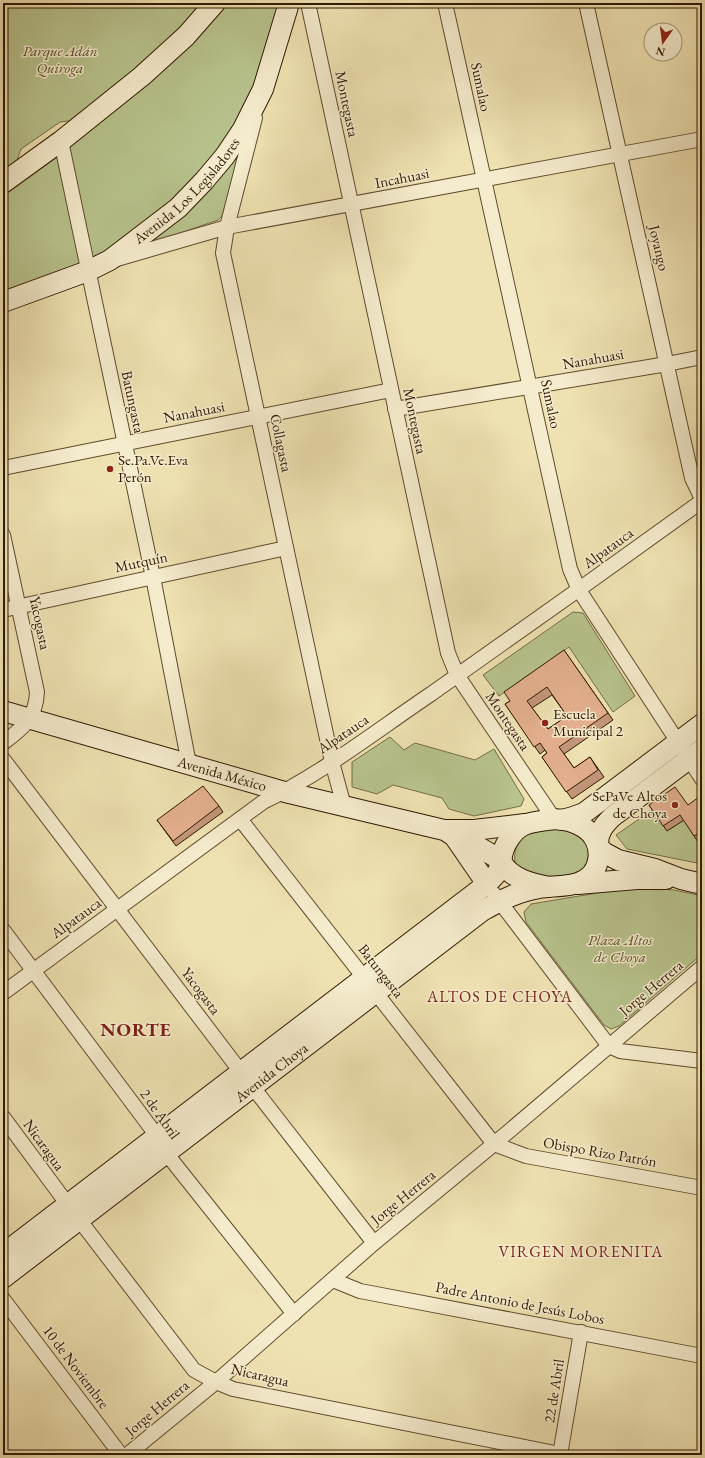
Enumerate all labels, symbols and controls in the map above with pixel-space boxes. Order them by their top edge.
north arrow [643,22,683,62]
park label: Parque Adán Quiroga [22,41,98,77]
text: N [654,44,667,60]
street label: Sumalao [467,61,496,113]
street label: Montegasta [331,69,364,139]
street label: Avenida Los Legisladores [129,134,244,248]
street label: Incahuasi [373,163,431,192]
street label: Joyango [645,221,674,273]
street label: Nanahuasi [561,344,625,373]
street label: Batungasta [118,369,149,435]
street label: Sumalao [537,378,566,430]
street label: Montegasta [399,386,432,456]
street label: Nanahuasi [162,396,226,427]
street label: Collagasta [266,412,297,474]
place label: Se.Pa.Ve.Eva Perón [118,450,188,486]
marker: Se.Pa.Ve.Eva Perón [105,464,115,474]
street label: Alpatauca [578,523,637,573]
street label: Mutquín [113,547,169,576]
street label: Yacogasta [26,594,55,652]
street label: Montegasta [482,688,535,754]
place label: Escuela Municipal 2 [553,704,624,740]
street label: Alpatauca [313,710,372,758]
marker: Escuela Municipal 2 [540,718,550,728]
street label: Avenida México [175,751,269,795]
place label: SePaVe Altos de Choya [592,786,667,822]
marker: SePaVe Altos de Choya [670,800,680,810]
street label: Alpatauca [46,893,105,943]
park label: Plaza Altos de Choya [588,930,653,966]
street label: Batungasta [354,940,408,1002]
street label: Jorge Herrera [613,955,687,1021]
street label: Yacogasta [177,963,225,1018]
district label: ALTOS DE CHOYA [426,986,573,1007]
district label: NORTE [100,1017,172,1042]
street label: Avenida Choya [230,1038,311,1107]
street label: 2 de Abril [136,1085,185,1143]
street label: Nicaragua [19,1115,69,1174]
street label: Obispo Rizo Patrón [542,1132,658,1171]
street label: Jorge Herrera [365,1165,439,1230]
district label: VIRGEN MORENITA [499,1241,663,1262]
street label: Padre Antonio de Jesús Lobos [434,1277,606,1328]
street label: 10 de Noviembre [39,1321,114,1412]
street label: 22 de Abril [539,1357,568,1424]
street label: Nicaragua [229,1359,291,1390]
street label: Jorge Herrera [119,1375,193,1441]

